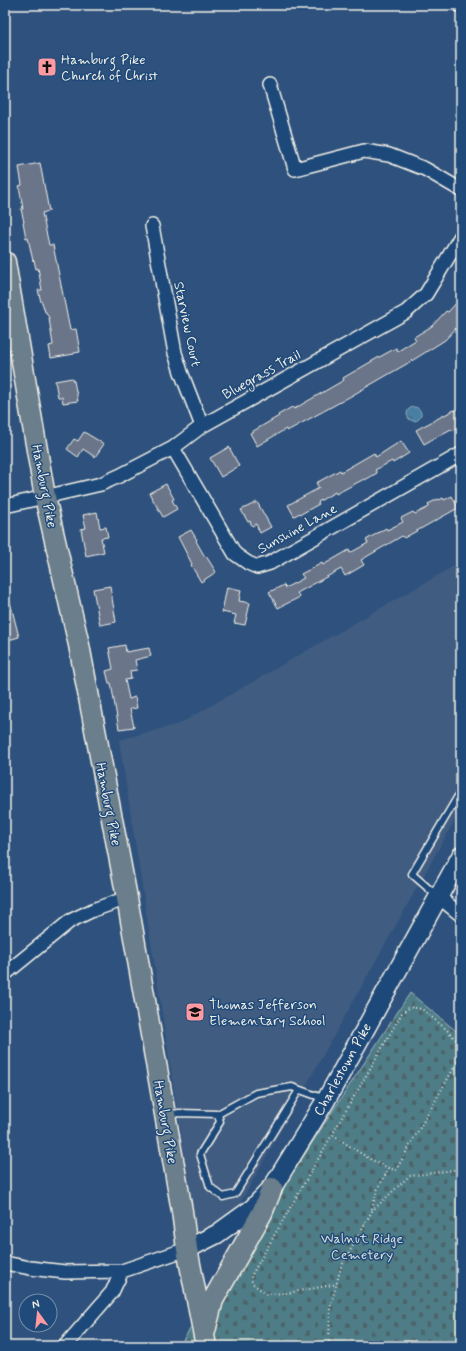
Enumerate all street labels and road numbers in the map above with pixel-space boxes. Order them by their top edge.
street label: Starview Court [169,280,205,368]
street label: Bluegrass Trail [219,346,305,405]
street label: Hamburg Pike [25,443,61,530]
street label: Sunshine Lane [255,500,340,558]
street label: Hamburg Pike [89,761,125,848]
street label: Charlestown Pike [310,1020,376,1119]
street label: Hamburg Pike [147,1079,181,1166]

